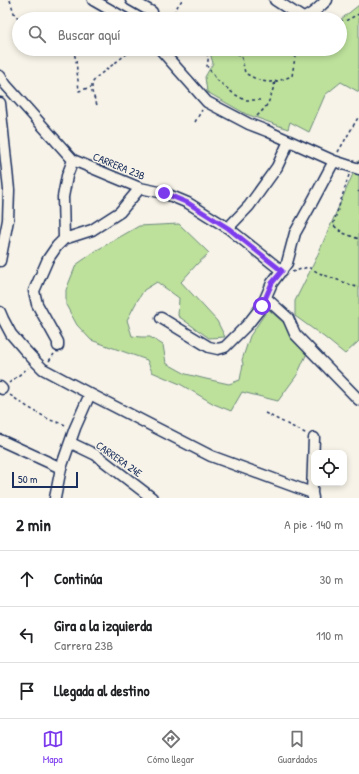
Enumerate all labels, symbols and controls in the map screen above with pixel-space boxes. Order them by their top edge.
search box [12,12,347,56]
icon: search [26,23,48,45]
text: Buscar aquí [58,24,121,45]
street label: CARRERA 23B [91,149,147,183]
route end [155,184,173,202]
route start [253,297,271,315]
street label: CARRERA 24E [93,438,145,480]
map controls [311,450,347,486]
button: locate [311,450,347,486]
scale bar [12,470,78,489]
text: 50 m [18,472,38,486]
text: 2 min [16,513,51,536]
text: A pie · 140 m [284,515,343,533]
icon: ahead [16,568,38,590]
text: Continúa [54,568,102,589]
text: 30 m [320,570,343,588]
text: Gira a la izquierda [54,615,152,636]
icon: left [16,624,38,646]
text: 110 m [316,626,343,644]
text: Carrera 23B [54,636,113,654]
icon: arrive [16,680,38,702]
text: Llegada al destino [54,680,150,701]
tab: Mapa [42,728,64,766]
tab: Cómo llegar [147,728,194,766]
tab: Guardados [278,728,317,766]

